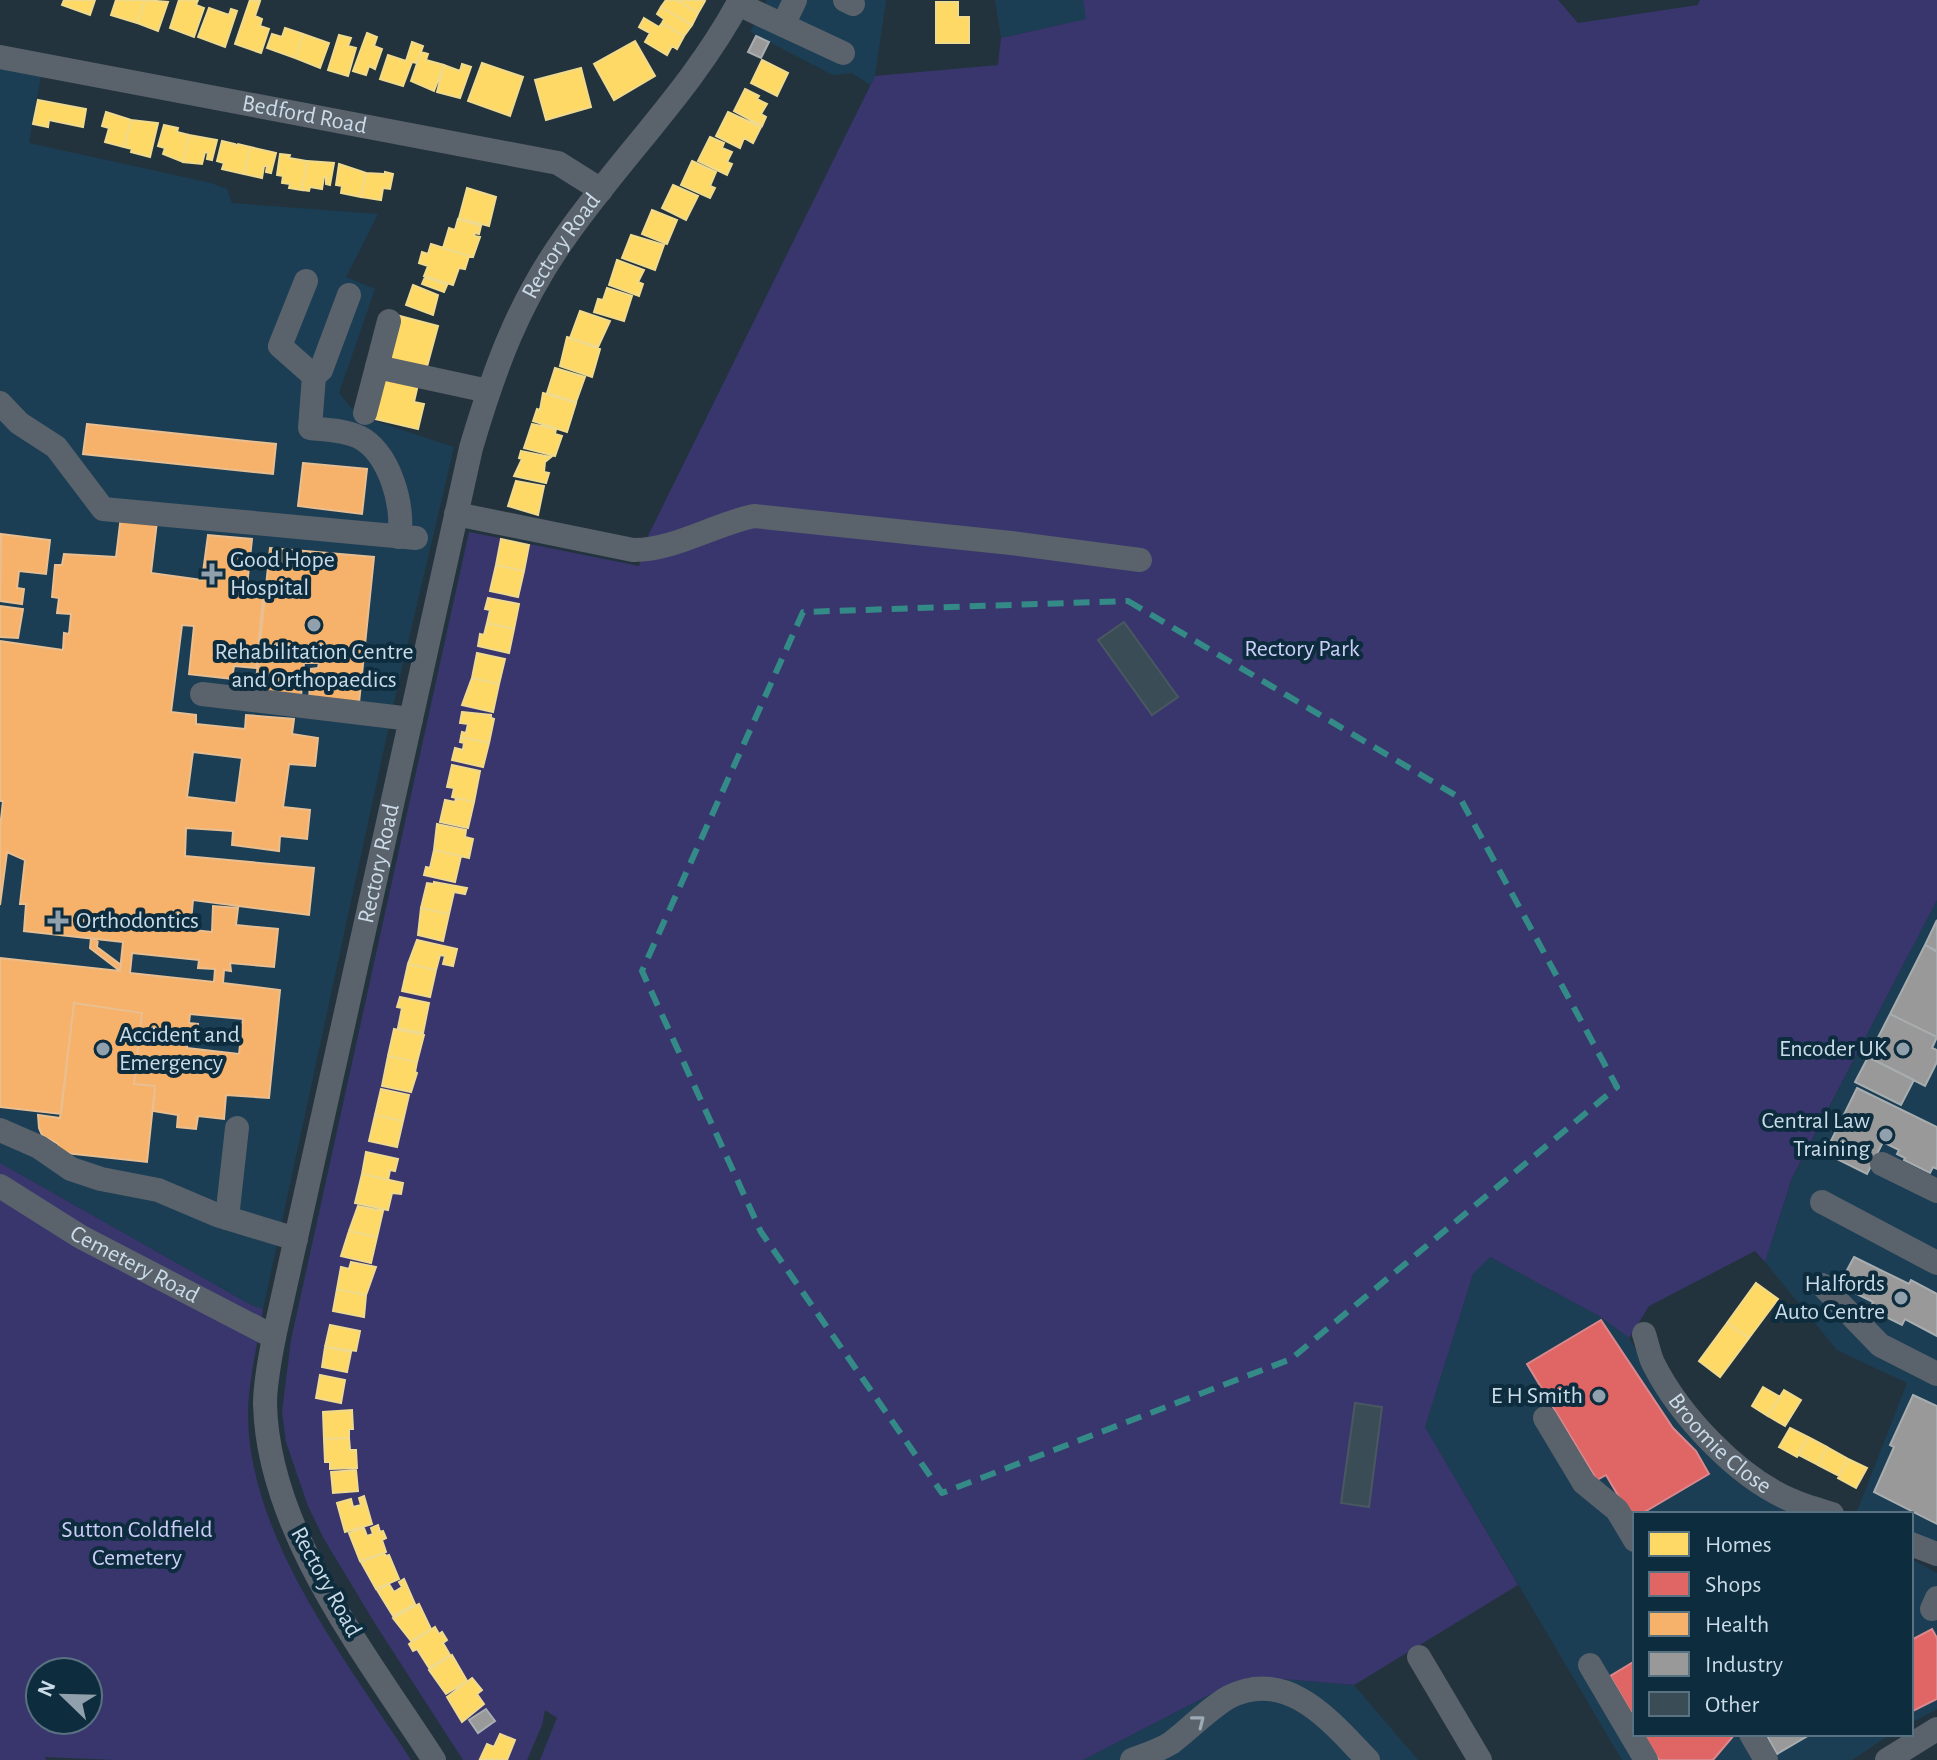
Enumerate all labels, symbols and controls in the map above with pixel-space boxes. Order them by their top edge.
street label: Bedford Road [240,91,369,138]
street label: Rectory Road [518,189,605,303]
place label: Good Hope Hospital [230,548,335,600]
marker: Good Hope Hospital [201,563,223,585]
marker: Rehabilitation Centre and Orthopaedics [305,616,323,634]
park label: Rectory Park [1244,637,1360,661]
place label: Rehabilitation Centre and Orthopaedics [215,640,413,692]
street label: Rectory Road [354,802,404,926]
place label: Orthodontics [76,909,199,933]
marker: Orthodontics [47,910,69,932]
place label: Accident and Emergency [119,1023,240,1075]
place label: Encoder UK [1779,1037,1888,1061]
marker: Accident and Emergency [94,1040,112,1058]
marker: Encoder UK [1894,1040,1912,1058]
place label: Central Law Training [1761,1109,1870,1161]
marker: Central Law Training [1877,1126,1895,1144]
street label: Cemetery Road [66,1221,203,1308]
place label: Halfords Auto Centre [1774,1272,1885,1324]
marker: Halfords Auto Centre [1892,1289,1910,1307]
place label: E H Smith [1491,1384,1583,1408]
marker: E H Smith [1590,1387,1608,1405]
street label: Broomie Close [1663,1389,1775,1499]
legend [1633,1512,1913,1736]
park label: Sutton Coldfield Cemetery [61,1518,213,1570]
street label: Rectory Road [286,1523,366,1641]
text: Homes [1705,1533,1772,1557]
text: Shops [1705,1573,1761,1597]
text: Health [1705,1613,1769,1637]
text: Industry [1705,1653,1783,1677]
north arrow [24,1656,104,1736]
text: N [33,1677,60,1700]
text: Other [1705,1693,1759,1717]
one-way arrow [1190,1717,1205,1731]

